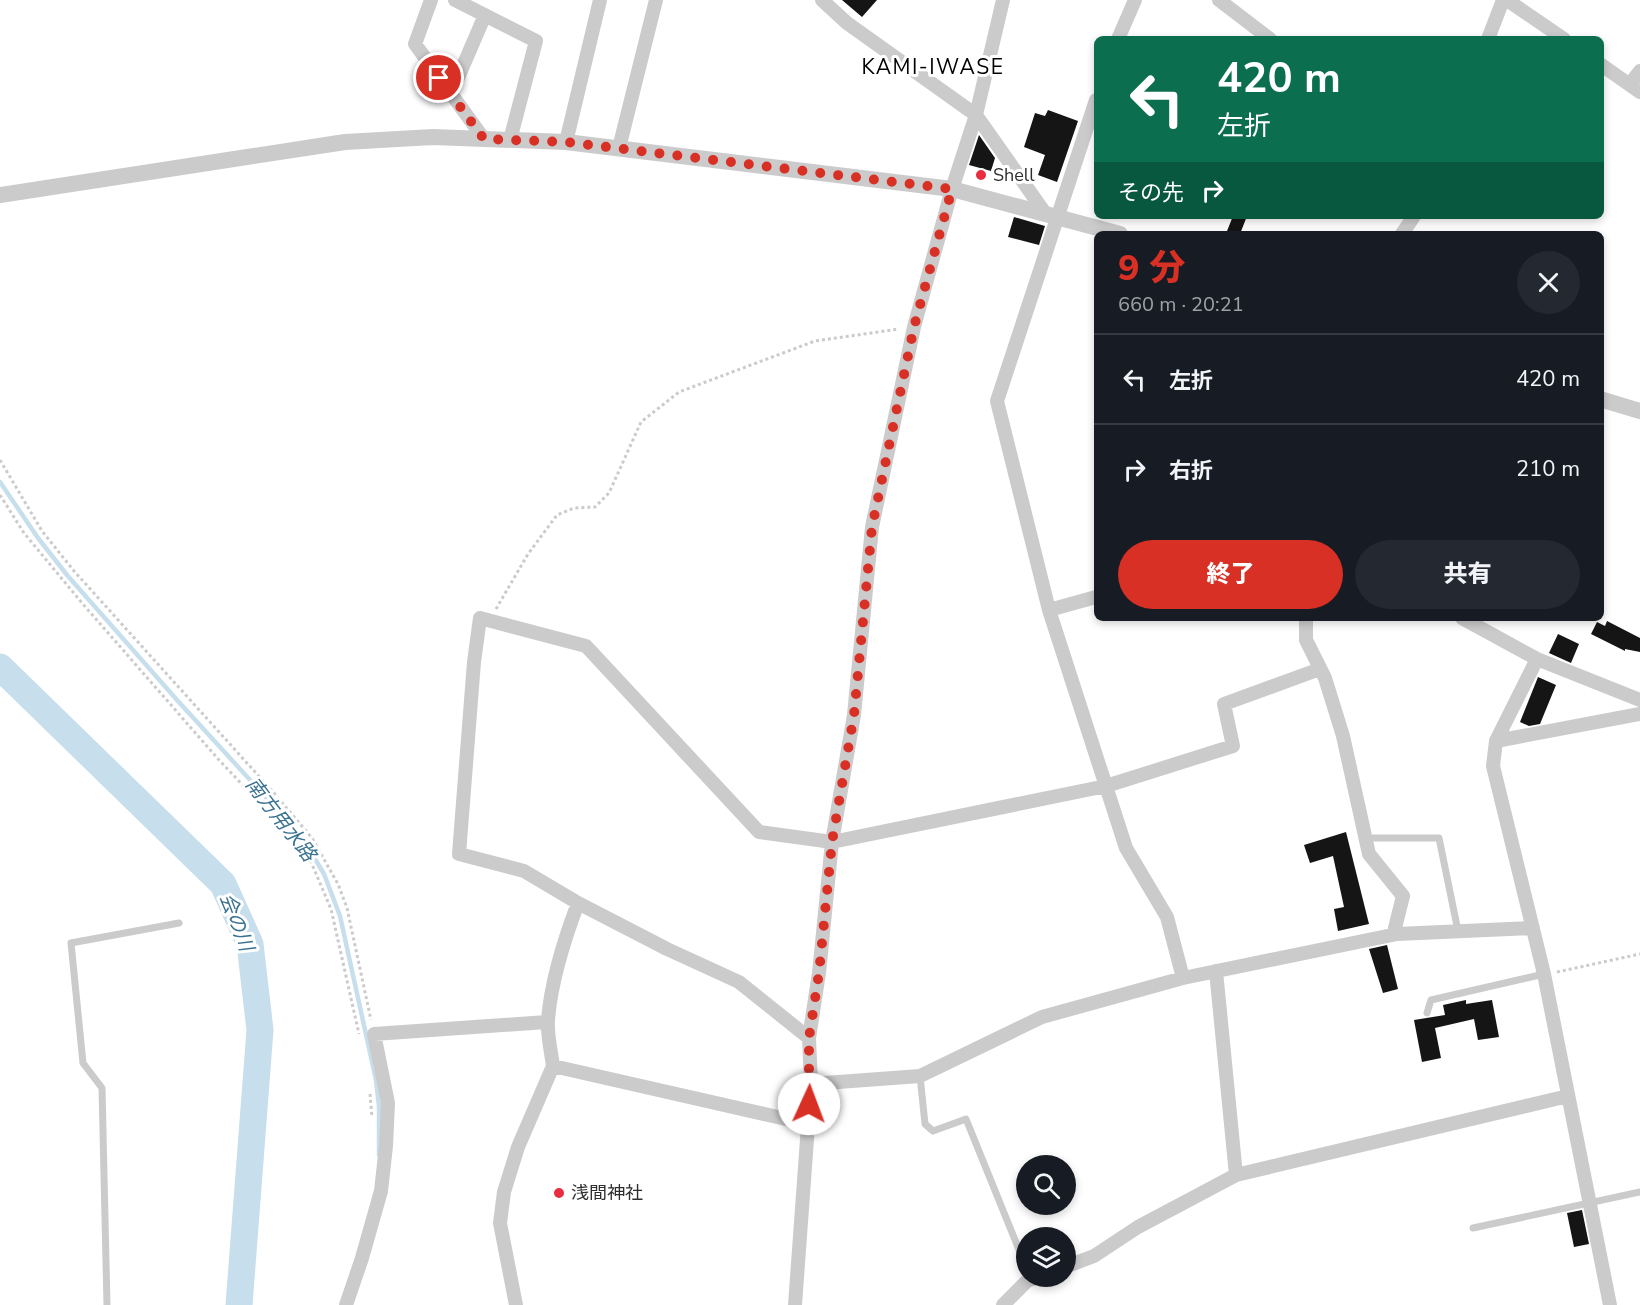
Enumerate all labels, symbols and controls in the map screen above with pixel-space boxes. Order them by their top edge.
text: 420 m [1217,50,1341,107]
pin [413,52,464,103]
district label: KAMI-IWASE [862,53,1004,81]
icon: left [1118,60,1196,138]
icon: arrive [422,61,455,94]
text: 左折 [1217,108,1271,145]
place label: Shell [993,163,1035,187]
marker: Shell [974,168,988,182]
icon: right [1196,174,1229,207]
text: その先 [1118,178,1184,208]
text: 9 分 [1118,244,1186,293]
button: close [1517,251,1580,314]
text: 660 m · 20:21 [1118,291,1244,318]
icon: left [1118,363,1151,396]
text: 420 m [1516,364,1580,394]
text: 左折 [1169,366,1213,396]
icon: right [1118,453,1151,486]
text: 210 m [1516,454,1580,484]
text: 右折 [1169,456,1213,486]
button: 終了 [1118,540,1343,609]
button: 共有 [1355,540,1580,609]
water label: 南方用水路 [239,772,323,869]
water label: 会の川 [213,889,261,957]
position arrow [777,1072,841,1136]
map controls [1016,1155,1076,1287]
button: search [1016,1155,1076,1215]
place label: 浅間神社 [571,1181,643,1205]
marker: 浅間神社 [552,1186,566,1200]
button: layers [1016,1227,1076,1287]

